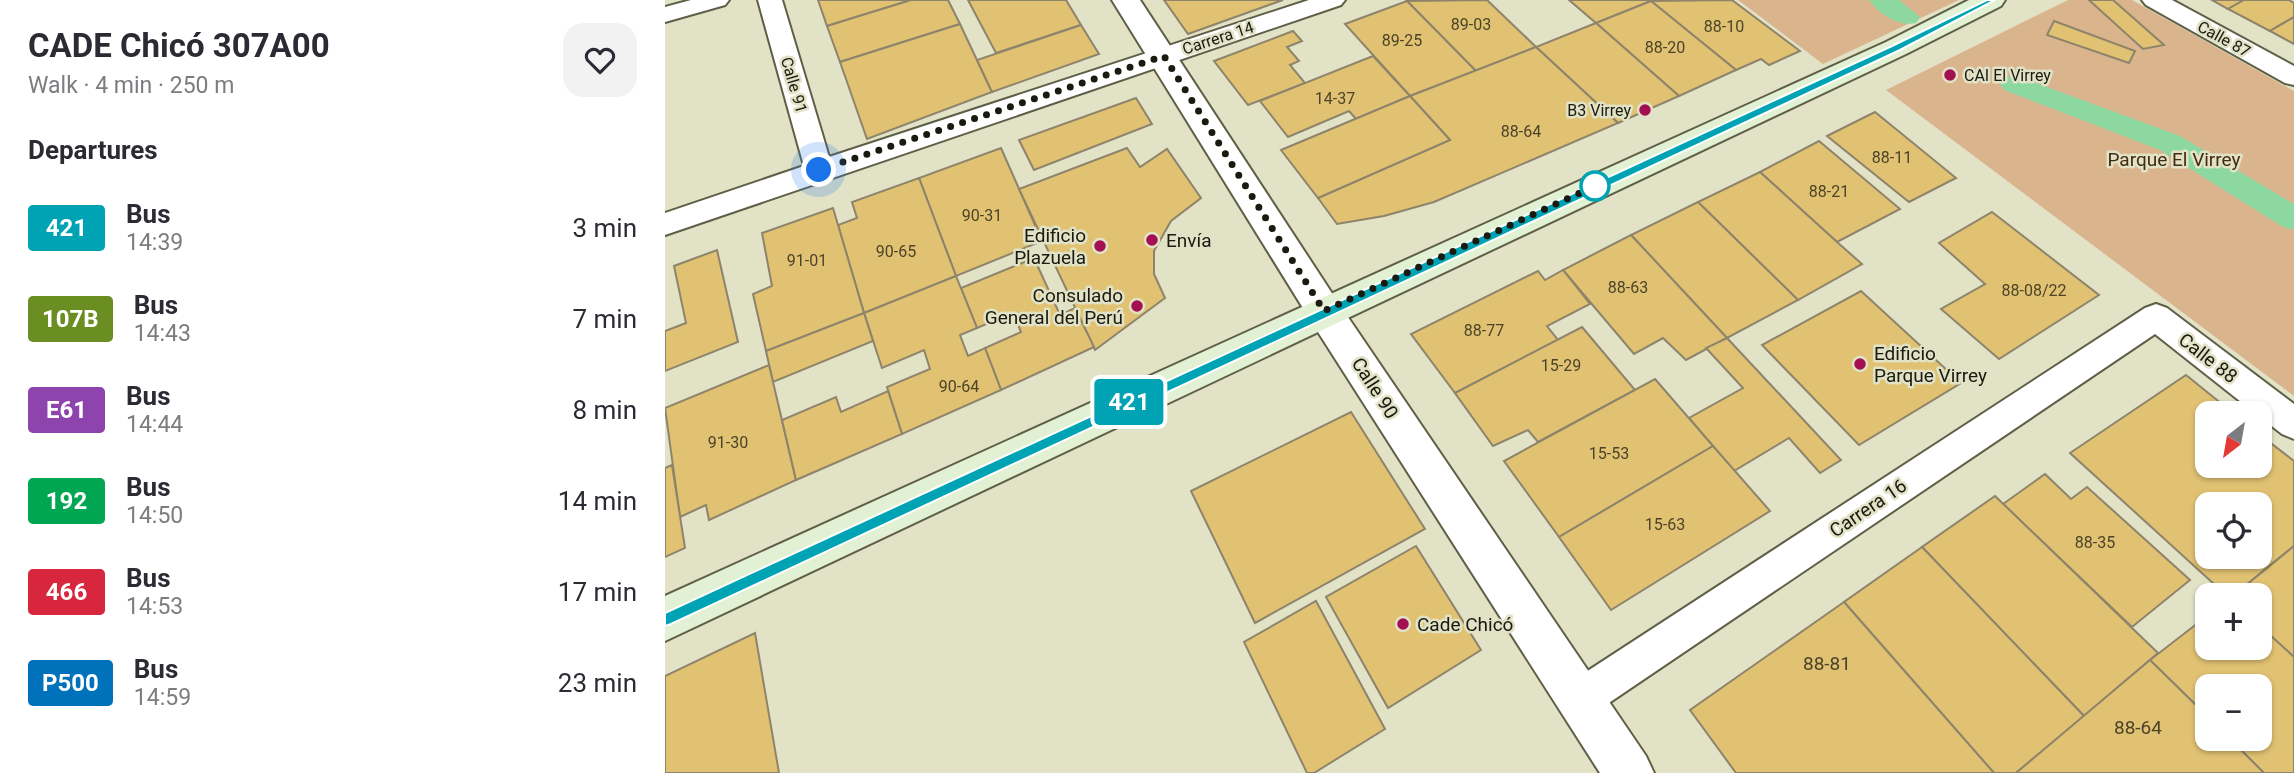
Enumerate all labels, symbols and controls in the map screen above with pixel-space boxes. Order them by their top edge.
house number: 89-03 [1451,15,1491,34]
house number: 88-10 [1704,17,1744,36]
street label: Calle 87 [2194,17,2254,61]
street label: Carrera 14 [1180,18,1256,58]
button: heart [563,23,637,97]
text: CADE Chicó 307A00 [28,26,330,65]
house number: 89-25 [1382,31,1422,50]
house number: 88-20 [1645,38,1685,57]
street label: Calle 91 [777,55,811,115]
place label: CAI El Virrey [1964,66,2051,85]
marker: CAI El Virrey [1942,67,1958,83]
text: Walk · 4 min · 250 m [28,72,234,99]
house number: 14-37 [1315,89,1355,108]
place label: B3 Virrey [1567,101,1631,120]
marker: B3 Virrey [1637,102,1653,118]
house number: 88-64 [1501,122,1541,141]
text: Departures [28,135,158,165]
house number: 88-11 [1872,148,1912,167]
park label: Parque El Virrey [2107,148,2241,171]
your location [801,152,836,187]
unlabelled marker [1580,171,1610,201]
house number: 88-21 [1809,182,1849,201]
text: Bus [126,199,171,229]
house number: 90-31 [962,206,1002,225]
text: 3 min [572,213,637,243]
text: 421 [46,214,87,242]
place label: Edificio Plazuela [1014,224,1086,269]
text: 14:39 [126,229,183,256]
place label: Envía [1166,229,1212,252]
marker: Envía [1144,232,1160,248]
marker: Edificio Plazuela [1092,238,1108,254]
house number: 90-65 [876,242,916,261]
house number: 91-01 [787,251,827,270]
house number: 88-63 [1608,278,1648,297]
house number: 88-08/22 [2002,281,2066,300]
place label: Consulado General del Perú [985,284,1123,329]
text: Bus [134,290,178,320]
marker: Consulado General del Perú [1129,298,1145,314]
text: 7 min [572,304,637,334]
text: 107B [42,305,99,333]
text: 14:43 [134,320,191,347]
house number: 88-77 [1464,321,1504,340]
street label: Calle 88 [2174,328,2242,388]
place label: Edificio Parque Virrey [1874,342,1987,387]
street label: Calle 90 [1347,353,1403,423]
house number: 15-29 [1541,356,1581,375]
marker: Edificio Parque Virrey [1852,356,1868,372]
house number: 90-64 [939,377,979,396]
line badge: 421 [1089,379,1169,425]
text: Bus [126,381,171,411]
text: 421 [1108,388,1150,416]
text: 8 min [572,395,637,425]
text: E61 [46,396,87,424]
north arrow [2195,401,2271,478]
map controls [2195,401,2272,751]
text: 14:44 [126,411,183,438]
house number: 91-30 [708,433,748,452]
house number: 15-53 [1589,444,1629,463]
text: Bus [126,472,171,502]
street label: Carrera 16 [1825,474,1911,542]
text: 14 min [558,486,637,516]
text: 192 [46,487,87,515]
button: locate [2195,492,2272,569]
text: 14:50 [126,502,183,529]
house number: 15-63 [1645,515,1685,534]
house number: 88-35 [2075,533,2115,552]
text: Bus [126,563,171,593]
text: 17 min [558,577,637,607]
text: 466 [46,578,87,606]
button: + [2195,583,2272,660]
text: 14:53 [126,593,183,620]
place label: Cade Chicó [1417,613,1513,636]
marker: Cade Chicó [1395,616,1411,632]
house number: 88-81 [1803,652,1851,675]
text: Bus [134,654,178,684]
text: 23 min [558,668,637,698]
text: P500 [42,669,99,697]
button: − [2195,674,2272,751]
text: 14:59 [134,684,191,711]
house number: 88-64 [2114,716,2162,739]

